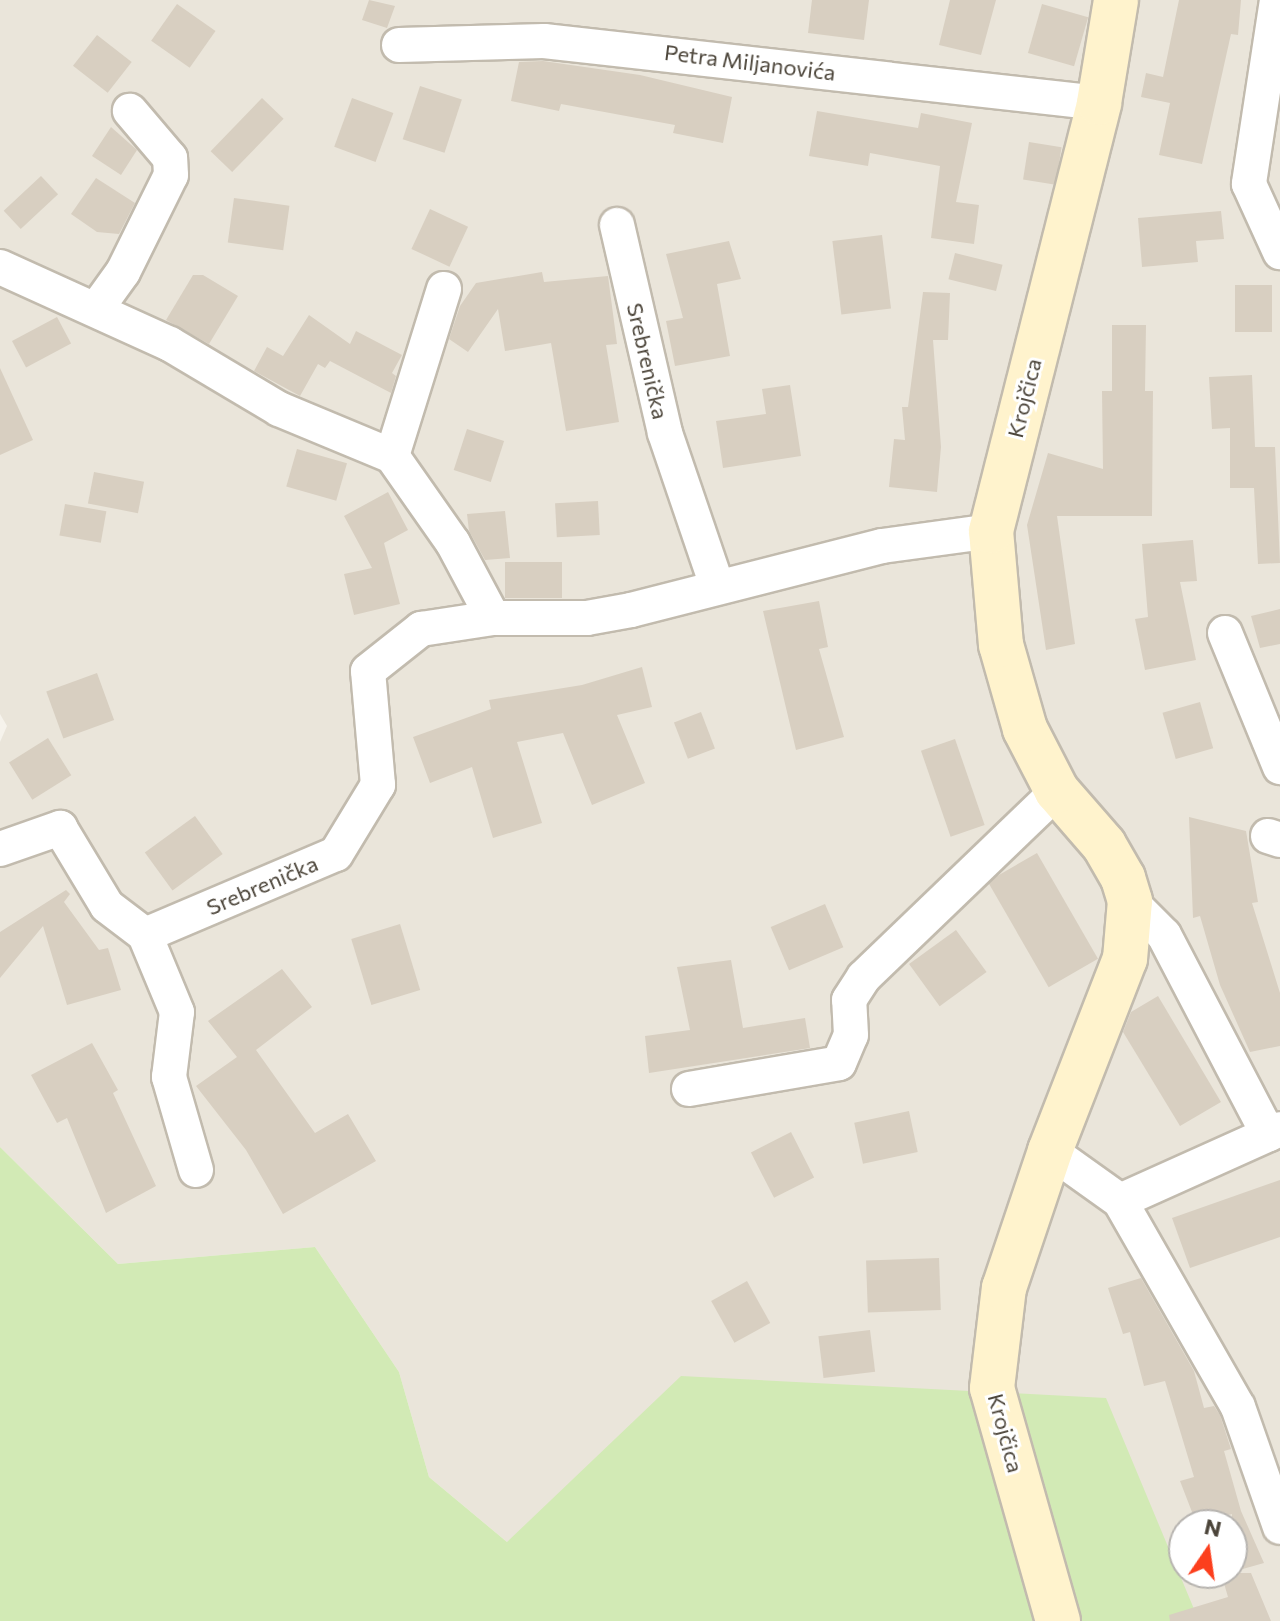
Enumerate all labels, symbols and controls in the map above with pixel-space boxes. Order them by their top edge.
street label: Petra Miljanovića [663,38,837,86]
street label: Srebrenička [622,300,674,422]
street label: Krojčica [1001,356,1047,440]
street label: Srebrenička [202,850,322,920]
street label: Krojčica [983,1391,1029,1475]
north arrow [1168,1509,1248,1589]
text: N [1202,1512,1224,1542]

